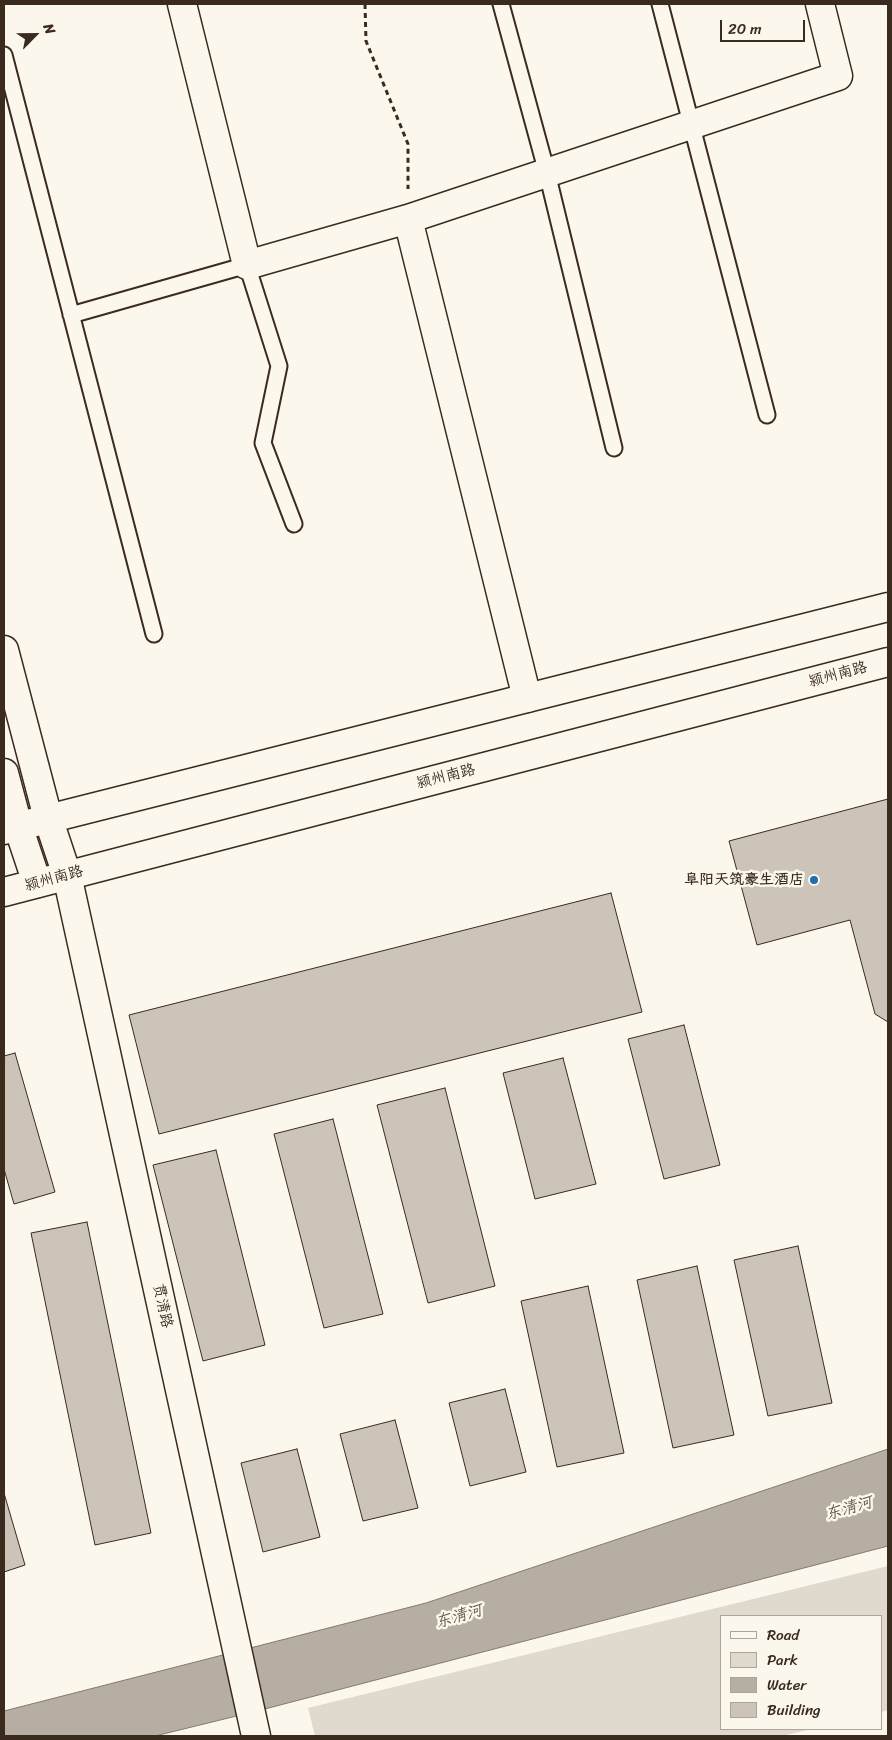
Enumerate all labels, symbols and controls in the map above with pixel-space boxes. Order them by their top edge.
north arrow [10,10,60,60]
scale bar [722,10,807,42]
text: 20 m [728,16,762,42]
text: N [36,20,63,38]
street label: 颍州南路 [807,659,869,691]
street label: 颍州南路 [415,761,477,793]
street label: 颍州南路 [23,863,85,895]
place label: 阜阳天筑豪生酒店 [684,871,804,889]
marker: 阜阳天筑豪生酒店 [808,874,820,886]
street label: 贯清路 [149,1282,175,1330]
water label: 东清河 [823,1493,875,1525]
water label: 东清河 [433,1601,485,1633]
legend [720,1615,882,1730]
text: Road [767,1622,799,1648]
text: Park [767,1647,798,1673]
text: Water [767,1672,807,1698]
text: Building [767,1697,821,1723]

